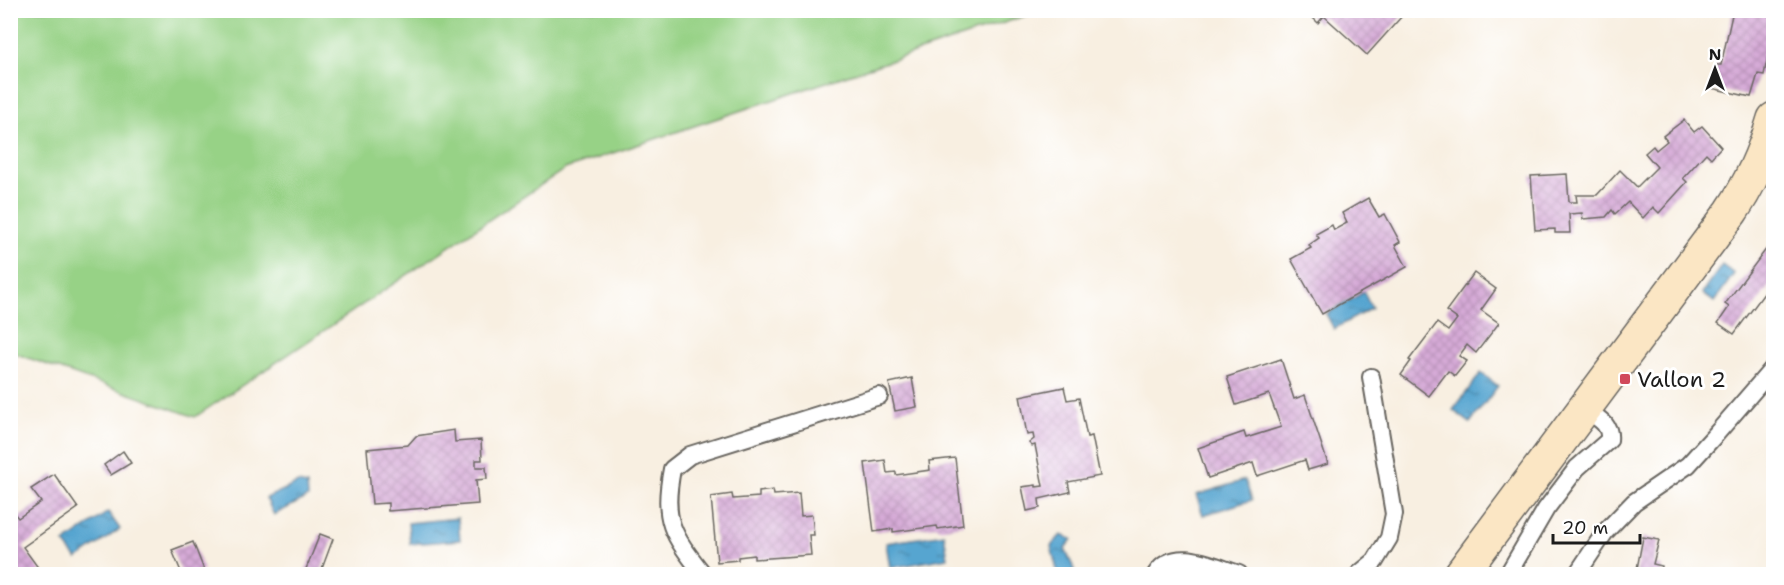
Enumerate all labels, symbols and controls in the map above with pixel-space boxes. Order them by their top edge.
north arrow [1685,39,1745,99]
text: N [1709,44,1721,65]
place label: Vallon 2 [1637,365,1726,394]
marker: Vallon 2 [1618,372,1632,386]
scale bar [1553,507,1640,545]
text: 20 m [1562,516,1608,540]

